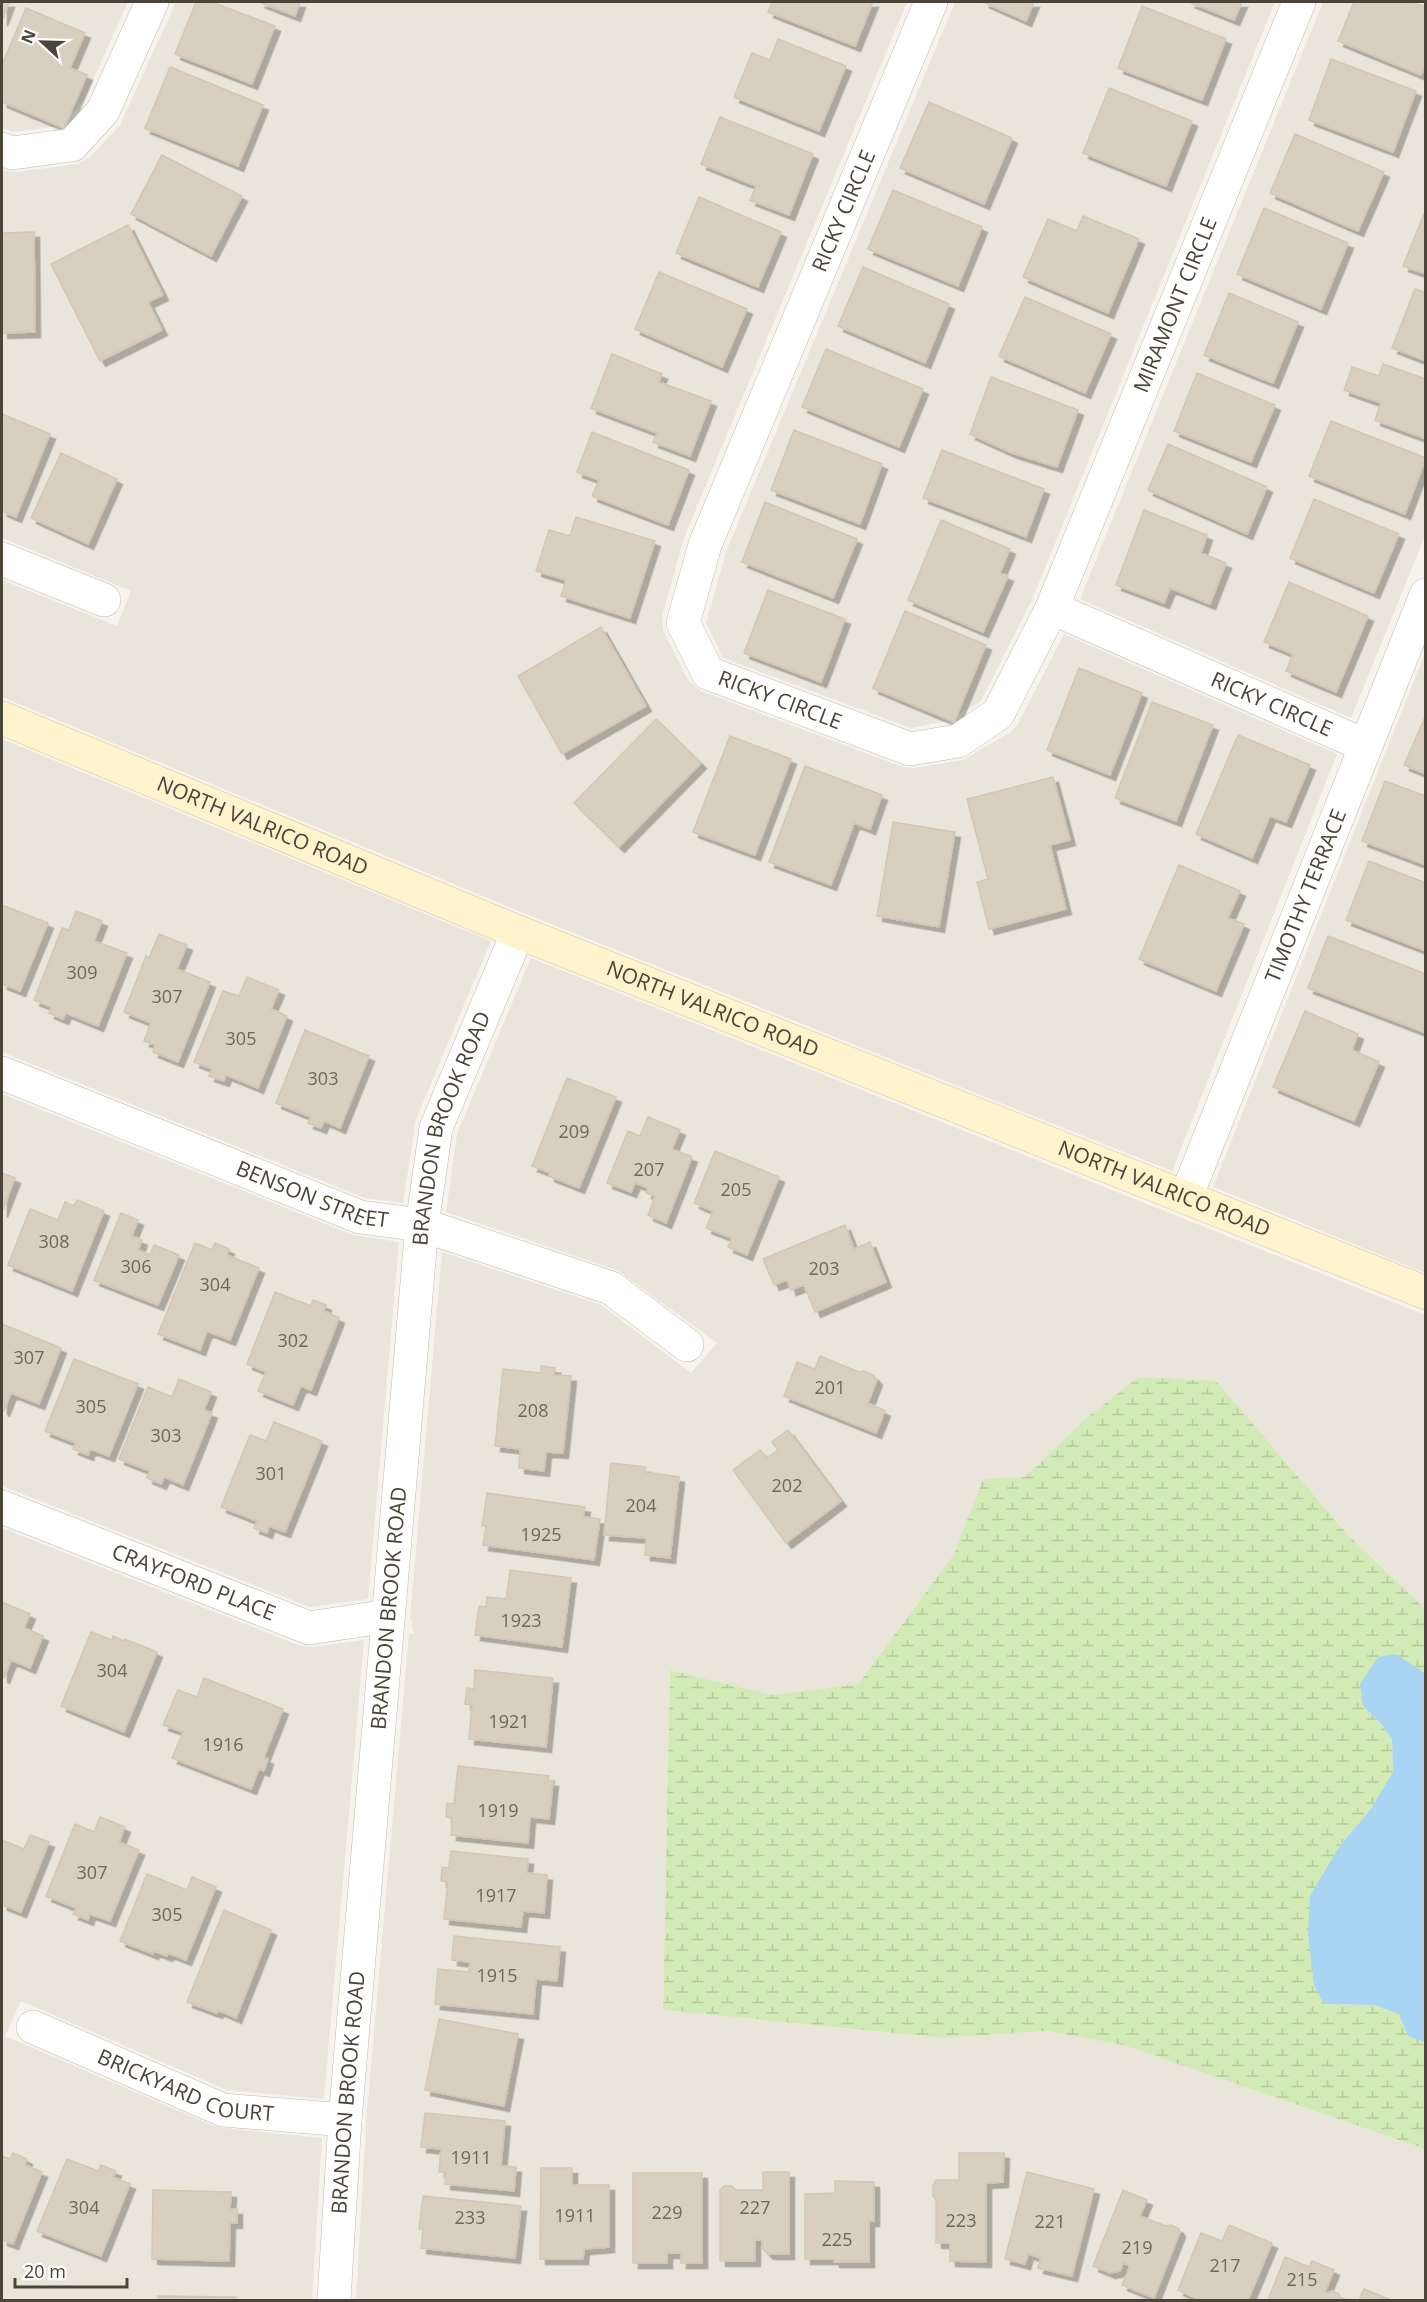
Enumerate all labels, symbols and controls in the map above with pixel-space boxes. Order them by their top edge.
north arrow [12,12,72,72]
text: N [15,26,41,47]
street label: RICKY CIRCLE [805,145,881,276]
street label: MIRAMONT CIRCLE [1126,213,1223,397]
street label: RICKY CIRCLE [715,663,846,735]
street label: RICKY CIRCLE [1207,665,1337,743]
street label: NORTH VALRICO ROAD [153,769,373,881]
street label: TIMOTHY TERRACE [1258,805,1352,986]
street label: NORTH VALRICO ROAD [603,954,823,1063]
house number: 309 [67,960,97,984]
house number: 307 [152,984,182,1008]
street label: BRANDON BROOK ROAD [405,1007,496,1247]
house number: 305 [226,1026,256,1050]
house number: 303 [308,1066,338,1090]
house number: 209 [559,1119,589,1143]
street label: NORTH VALRICO ROAD [1054,1133,1275,1243]
street label: BENSON STREET [232,1154,391,1234]
house number: 207 [634,1157,664,1181]
house number: 205 [721,1177,751,1201]
house number: 308 [39,1229,69,1253]
house number: 306 [121,1254,151,1278]
house number: 203 [809,1256,839,1280]
house number: 304 [200,1272,230,1296]
house number: 302 [278,1328,308,1352]
house number: 307 [14,1345,44,1369]
house number: 201 [815,1375,845,1399]
house number: 305 [76,1394,106,1418]
house number: 208 [518,1398,548,1422]
house number: 303 [151,1423,181,1447]
house number: 301 [256,1461,286,1485]
house number: 202 [772,1473,802,1497]
street label: BRANDON BROOK ROAD [364,1485,412,1731]
house number: 204 [626,1493,656,1517]
house number: 1925 [520,1522,562,1546]
street label: CRAYFORD PLACE [108,1537,280,1627]
house number: 1923 [500,1608,542,1632]
house number: 304 [97,1658,127,1682]
house number: 1921 [488,1709,530,1733]
house number: 1916 [202,1732,244,1756]
house number: 1919 [477,1798,519,1822]
house number: 307 [77,1860,107,1884]
house number: 1917 [475,1883,517,1907]
house number: 305 [152,1902,182,1926]
house number: 1915 [476,1963,518,1987]
street label: BRANDON BROOK ROAD [324,1970,371,2215]
street label: BRICKYARD COURT [93,2042,275,2127]
house number: 1911 [450,2145,492,2169]
house number: 304 [69,2195,99,2219]
house number: 227 [740,2195,770,2219]
house number: 229 [652,2200,682,2224]
house number: 1911 [554,2203,596,2227]
house number: 233 [455,2205,485,2229]
house number: 223 [946,2208,976,2232]
house number: 221 [1035,2209,1065,2233]
house number: 225 [822,2227,852,2251]
house number: 219 [1122,2235,1152,2259]
scale bar [15,2251,128,2289]
house number: 217 [1210,2253,1240,2277]
text: 20 m [24,2259,66,2283]
house number: 215 [1287,2267,1317,2291]

